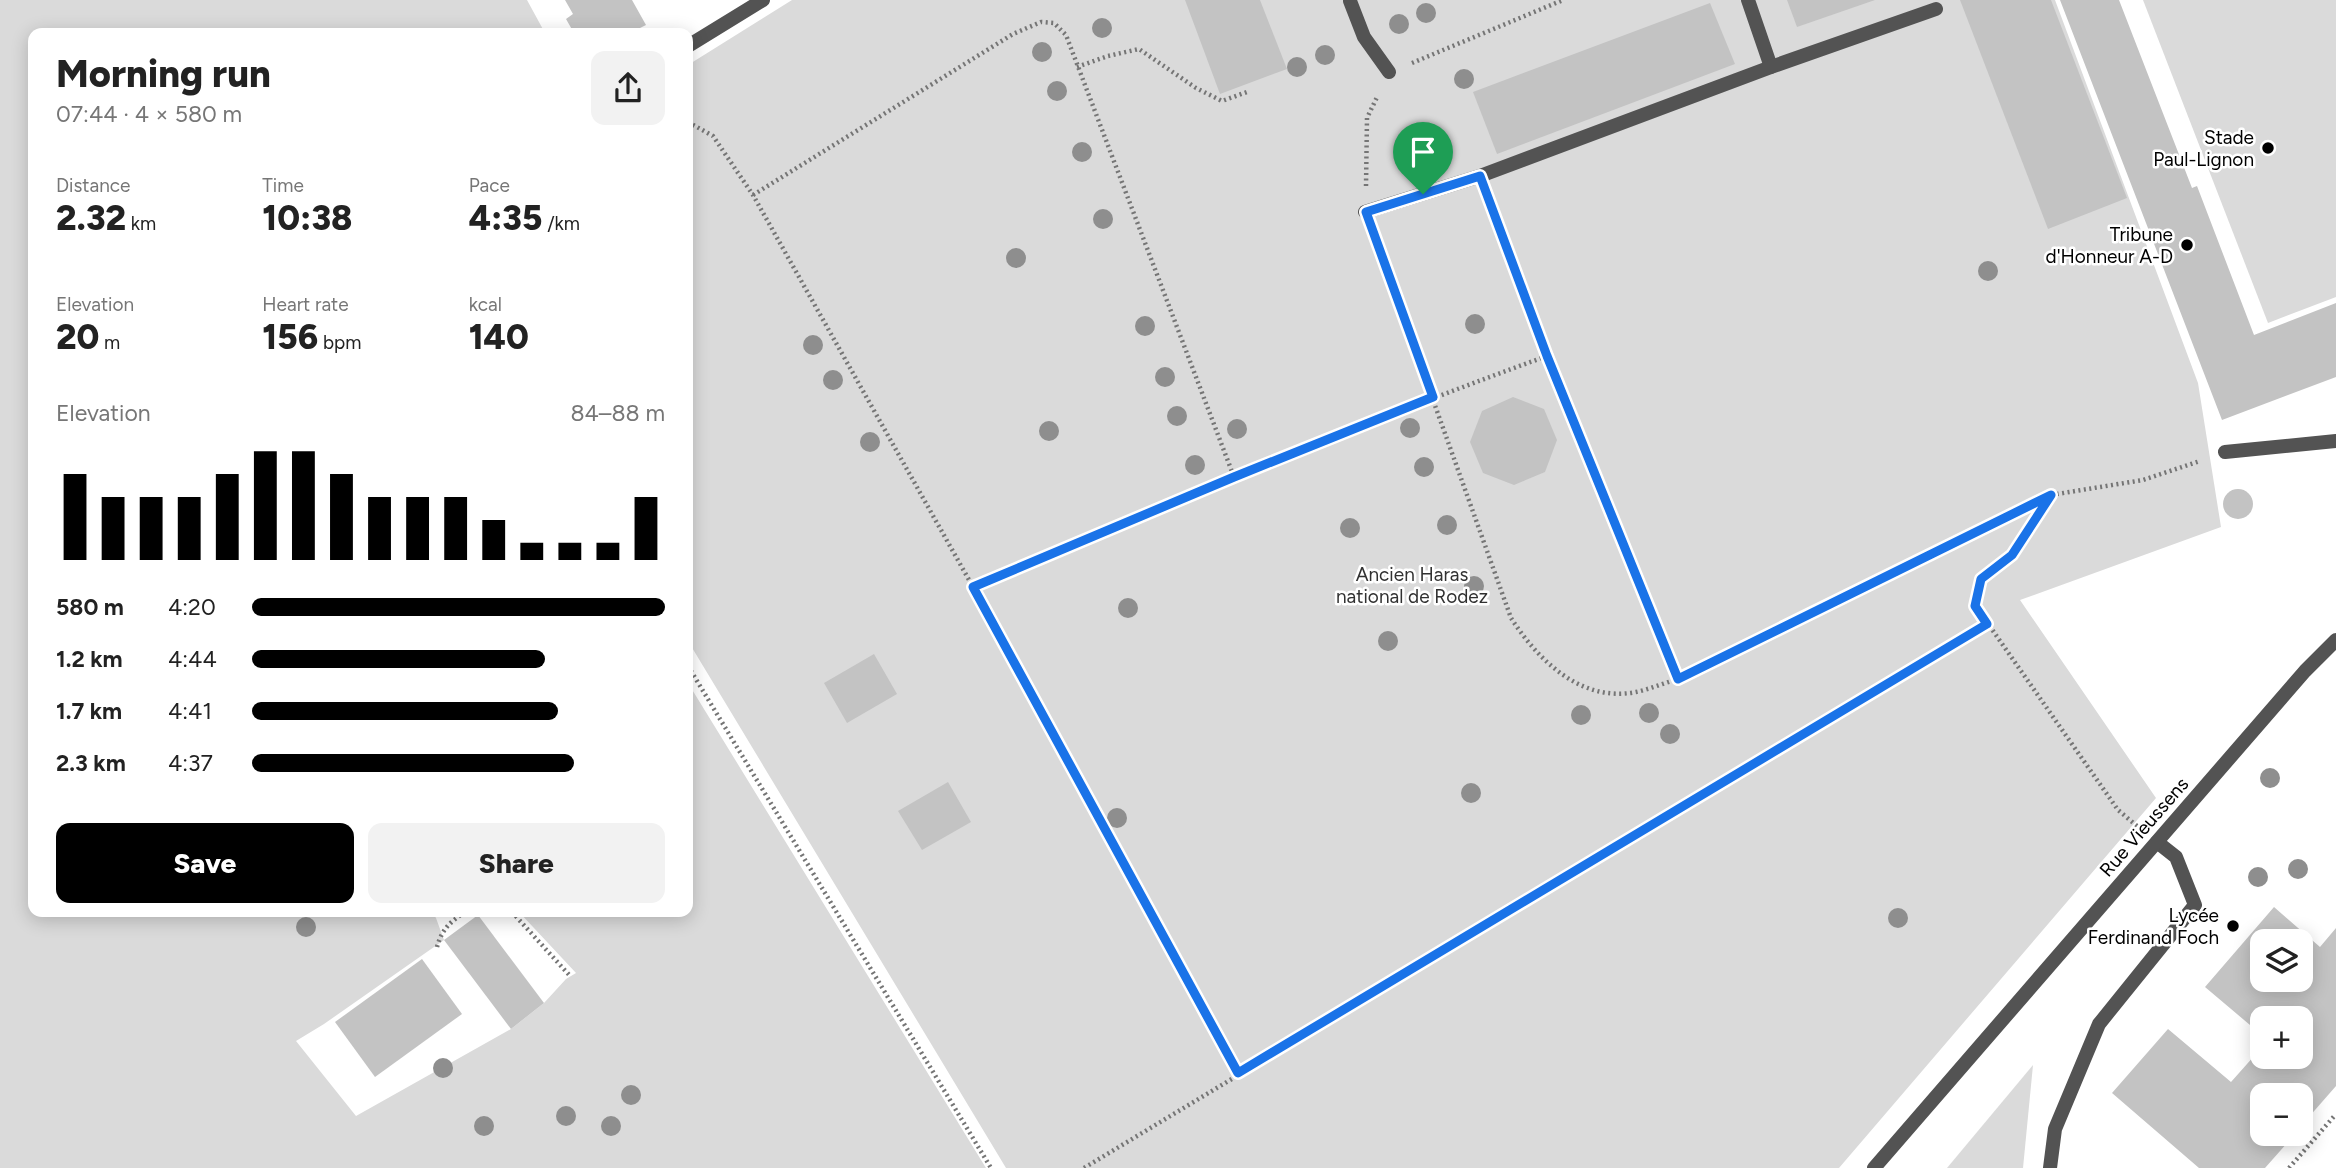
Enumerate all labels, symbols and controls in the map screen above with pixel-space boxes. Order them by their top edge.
text: Morning run [56,51,271,97]
button: share [591,51,665,125]
text: 07:44 · 4 × 580 m [56,100,242,128]
pin [1393,122,1453,194]
place label: Stade Paul-Lignon [2153,126,2254,171]
icon: arrive [1404,133,1442,171]
marker: Stade Paul-Lignon [2260,140,2276,156]
text: Distance [56,174,130,197]
text: Time [262,174,304,197]
text: Pace [469,174,510,197]
text: 2.32 [56,197,126,239]
text: 10:38 [262,197,352,239]
text: 4:35 [469,197,542,239]
text: km [126,212,156,235]
text: /km [542,212,580,235]
place label: Tribune d'Honneur A-D [2046,223,2173,268]
marker: Tribune d'Honneur A-D [2179,237,2195,253]
text: Elevation [56,293,134,316]
text: Heart rate [262,293,349,316]
text: kcal [469,293,502,316]
text: 20 [56,316,99,358]
text: 156 [262,316,318,358]
text: 140 [469,316,529,358]
text: m [99,331,120,354]
text: bpm [318,331,361,354]
text: Elevation [56,399,151,427]
text: 84–88 m [570,399,665,427]
park label: Ancien Haras national de Rodez [1336,563,1488,608]
text: 580 m [56,593,124,621]
text: 4:20 [168,593,216,621]
text: 1.2 km [56,645,123,673]
text: 4:44 [168,645,217,673]
text: 1.7 km [56,697,122,725]
text: 4:41 [168,697,212,725]
text: 2.3 km [56,749,126,777]
text: 4:37 [168,749,213,777]
street label: Rue Vieussens [2095,773,2193,881]
button: Save [56,823,354,903]
button: Share [368,823,665,903]
place label: Lycée Ferdinand Foch [2088,904,2219,949]
marker: Lycée Ferdinand Foch [2225,918,2241,934]
map controls [2250,929,2313,1146]
button: layers [2250,929,2313,992]
button: + [2250,1006,2313,1069]
button: − [2250,1083,2313,1146]

